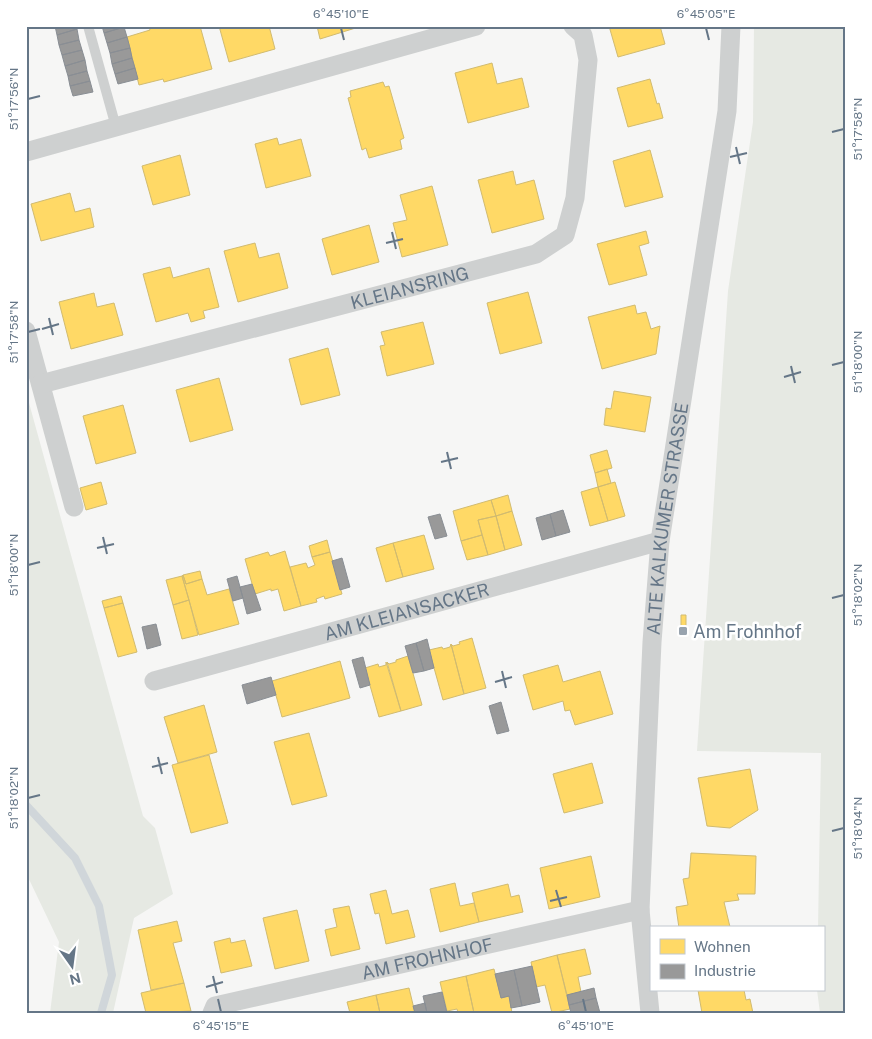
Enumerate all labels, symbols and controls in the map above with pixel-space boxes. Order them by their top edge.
text: 6°45'10"E [313,7,369,21]
text: 6°45'05"E [677,7,735,21]
text: 51°17'56"N [7,68,21,130]
text: 51°17'58"N [851,98,865,160]
street label: KLEIANSRING [348,262,471,313]
text: 51°17'58"N [7,301,21,363]
text: 51°18'00"N [851,331,865,393]
street label: ALTE KALKUMER STRASSE [642,401,692,636]
text: 51°18'00"N [7,534,21,596]
text: 51°18'02"N [851,564,865,626]
street label: AM KLEIANSACKER [321,578,492,644]
place label: Am Frohnhof [693,621,802,642]
marker: Am Frohnhof [677,625,689,637]
text: 51°18'02"N [7,767,21,829]
text: 51°18'04"N [851,797,865,859]
legend [650,926,824,992]
street label: AM FROHNHOF [359,933,495,983]
text: Wohnen [694,938,751,955]
north arrow [48,942,98,992]
text: Industrie [694,962,756,979]
text: N [68,970,82,988]
text: 6°45'15"E [193,1019,249,1033]
text: 6°45'10"E [558,1019,614,1033]

